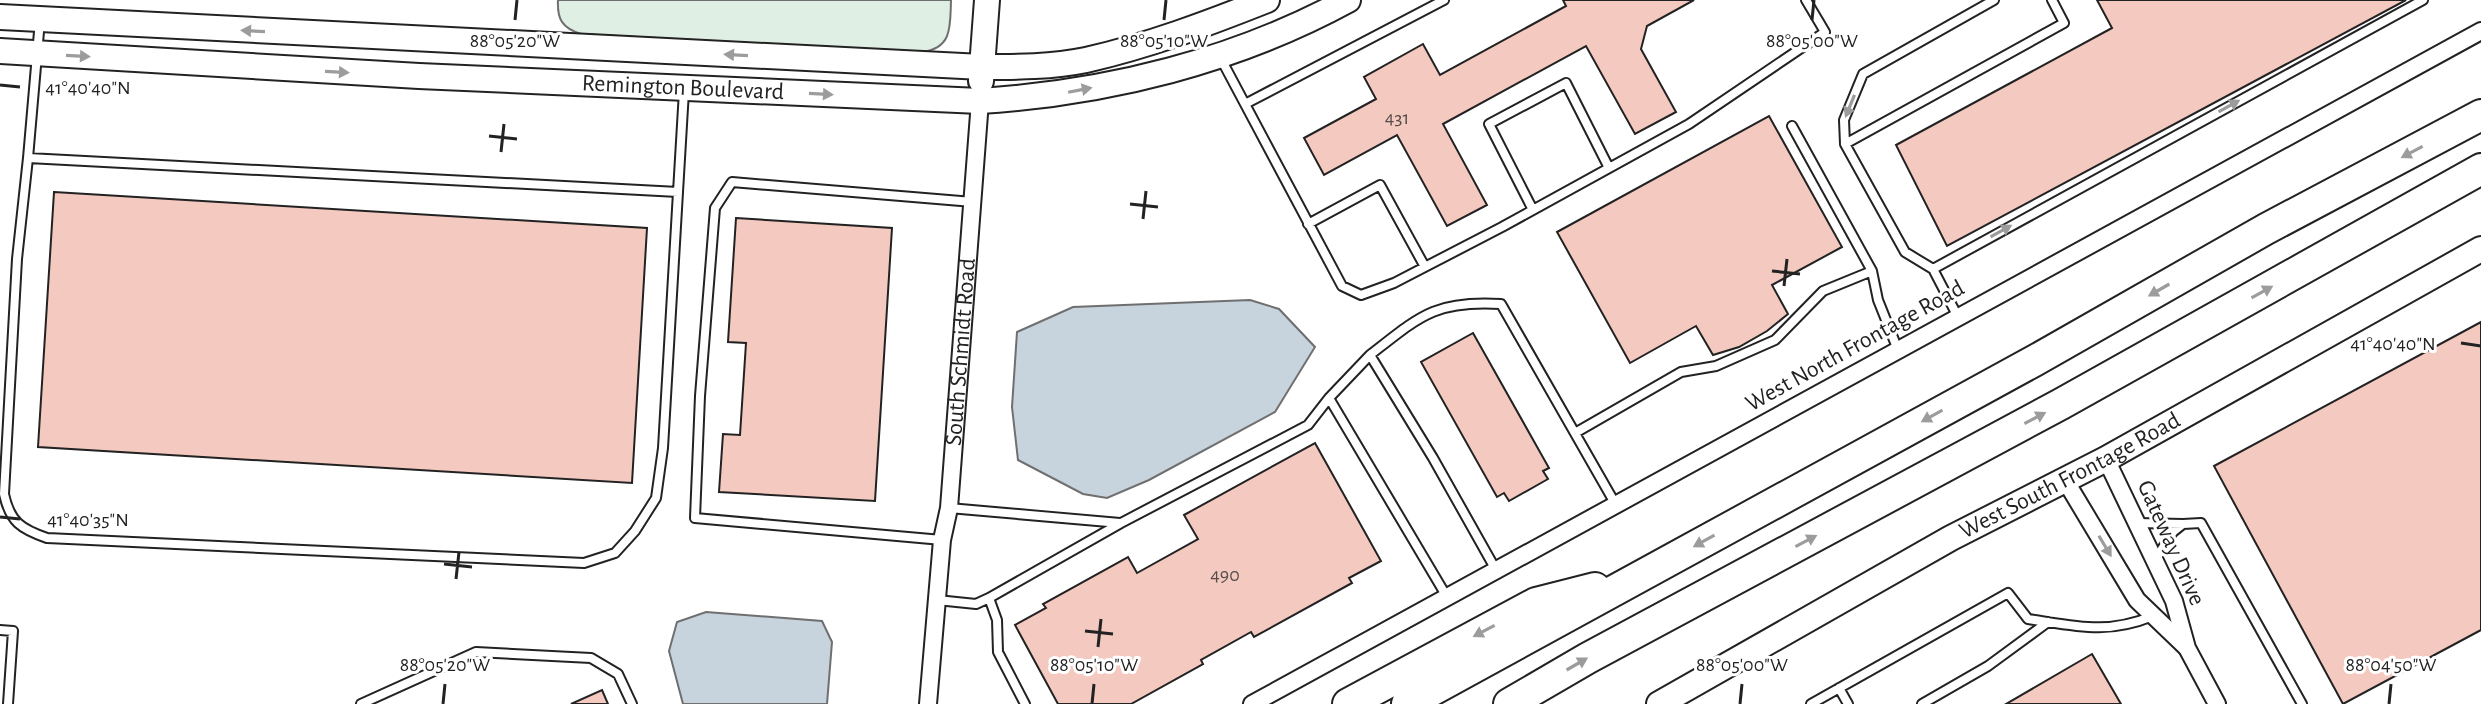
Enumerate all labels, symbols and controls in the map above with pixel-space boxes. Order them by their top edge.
one-way arrow [240,24,265,37]
text: 88°05'20"W [470,31,560,51]
text: 88°05'10"W [1120,31,1208,51]
text: 88°05'00"W [1766,31,1858,51]
one-way arrow [723,49,748,62]
one-way arrow [66,50,91,63]
one-way arrow [325,65,350,78]
street label: Remington Boulevard [581,71,785,104]
text: 41°40'40"N [45,78,131,98]
one-way arrow [1068,84,1093,96]
one-way arrow [809,88,834,101]
one-way arrow [1843,94,1856,118]
one-way arrow [2218,100,2240,114]
house number: 431 [1385,108,1409,128]
one-way arrow [2401,144,2423,158]
one-way arrow [1990,225,2013,238]
street label: South Schmidt Road [942,257,980,447]
street label: West North Frontage Road [1742,276,1968,416]
one-way arrow [2148,282,2170,296]
one-way arrow [2251,285,2273,299]
text: 41°40'40"N [2350,334,2436,354]
street label: West South Frontage Road [1956,408,2184,544]
one-way arrow [1921,409,1943,423]
one-way arrow [2023,412,2046,425]
street label: Gateway Drive [2133,477,2209,609]
text: 41°40'35"N [47,510,129,530]
one-way arrow [1693,534,1715,548]
one-way arrow [1794,535,1817,548]
one-way arrow [2098,535,2112,557]
house number: 490 [1210,565,1240,585]
one-way arrow [1473,624,1495,638]
text: 88°05'20"W [400,655,490,675]
text: 88°05'10"W [1050,655,1138,675]
text: 88°05'00"W [1696,655,1788,675]
text: 88°04'50"W [2346,655,2437,675]
one-way arrow [1566,658,1588,672]

